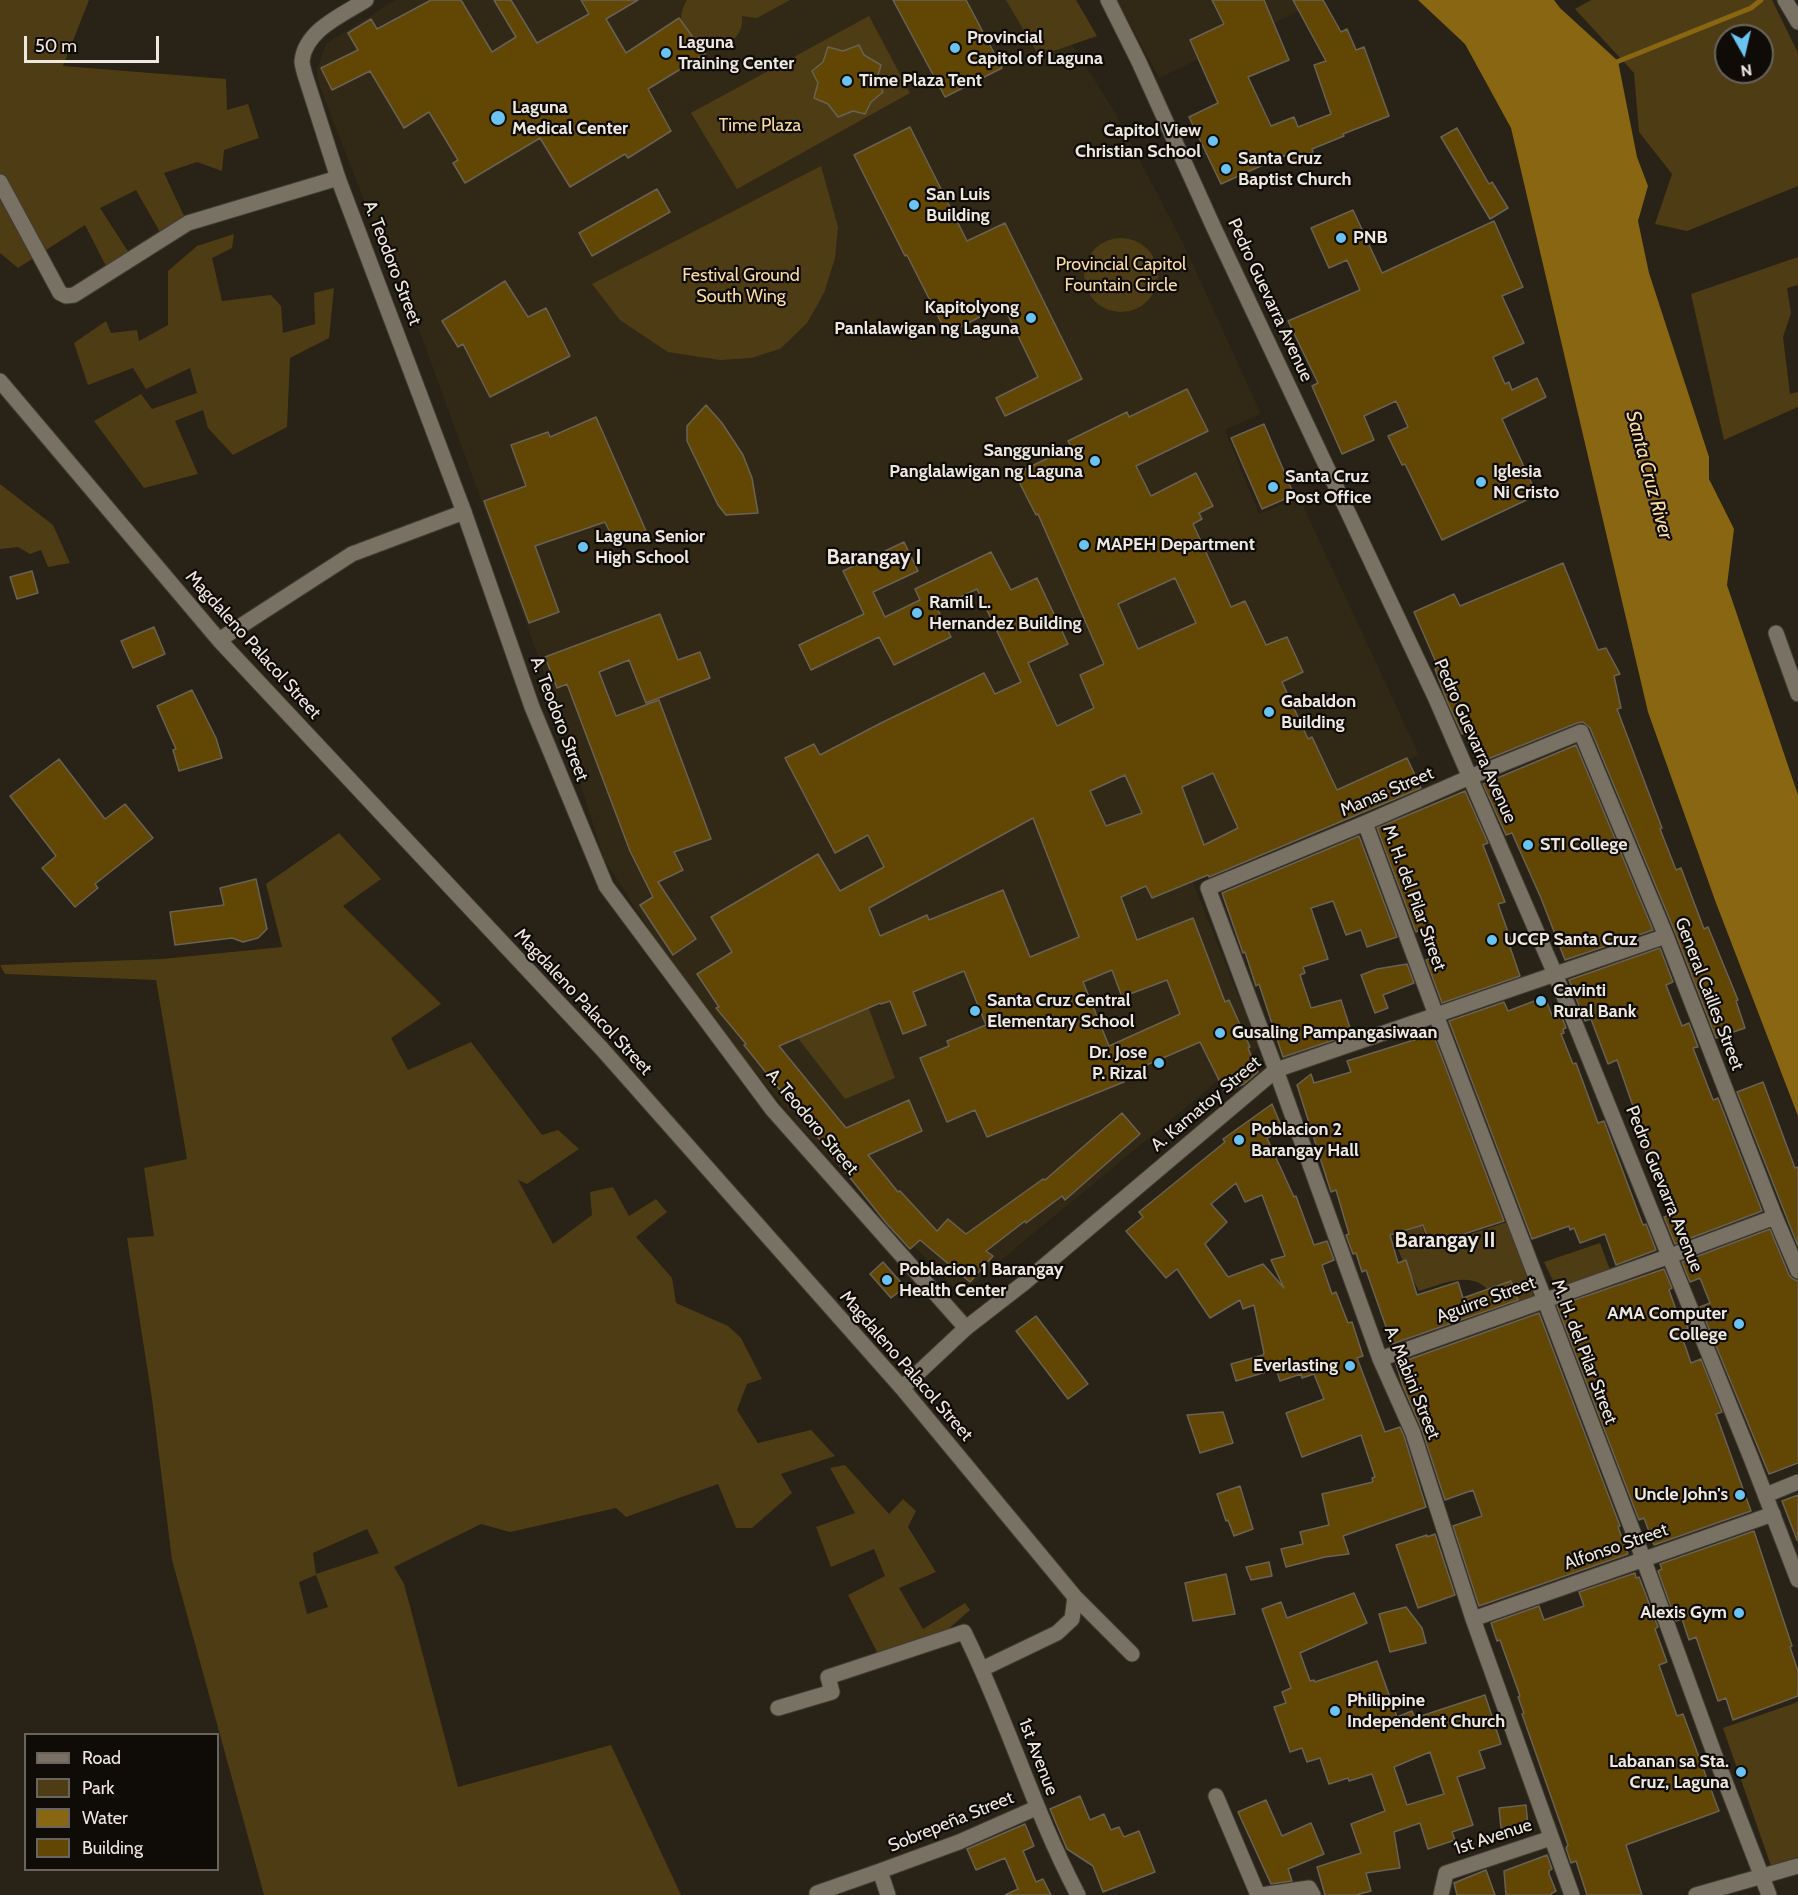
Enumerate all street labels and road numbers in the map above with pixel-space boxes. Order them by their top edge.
street label: A. Teodoro Street [358,198,426,328]
street label: Pedro Guevarra Avenue [1223,215,1317,385]
street label: Magdaleno Palacol Street [181,566,325,724]
street label: A. Teodoro Street [525,654,593,784]
street label: Pedro Guevarra Avenue [1429,655,1521,827]
street label: Manas Street [1337,763,1437,821]
street label: M. H. del Pilar Street [1378,822,1450,974]
street label: General Cailles Street [1670,915,1748,1073]
street label: Magdaleno Palacol Street [510,924,656,1080]
street label: A. Kamatoy Street [1147,1052,1265,1156]
street label: A. Teodoro Street [761,1065,863,1179]
street label: Pedro Guevarra Avenue [1621,1103,1707,1275]
street label: Aguirre Street [1434,1272,1538,1328]
street label: M. H. del Pilar Street [1546,1277,1622,1427]
street label: Magdaleno Palacol Street [835,1286,977,1446]
street label: A. Mabini Street [1380,1323,1444,1443]
street label: Alfonso Street [1561,1519,1671,1575]
street label: 1st Avenue [1013,1716,1063,1798]
street label: Sobrepeña Street [885,1787,1017,1857]
street label: 1st Avenue [1451,1814,1535,1860]

